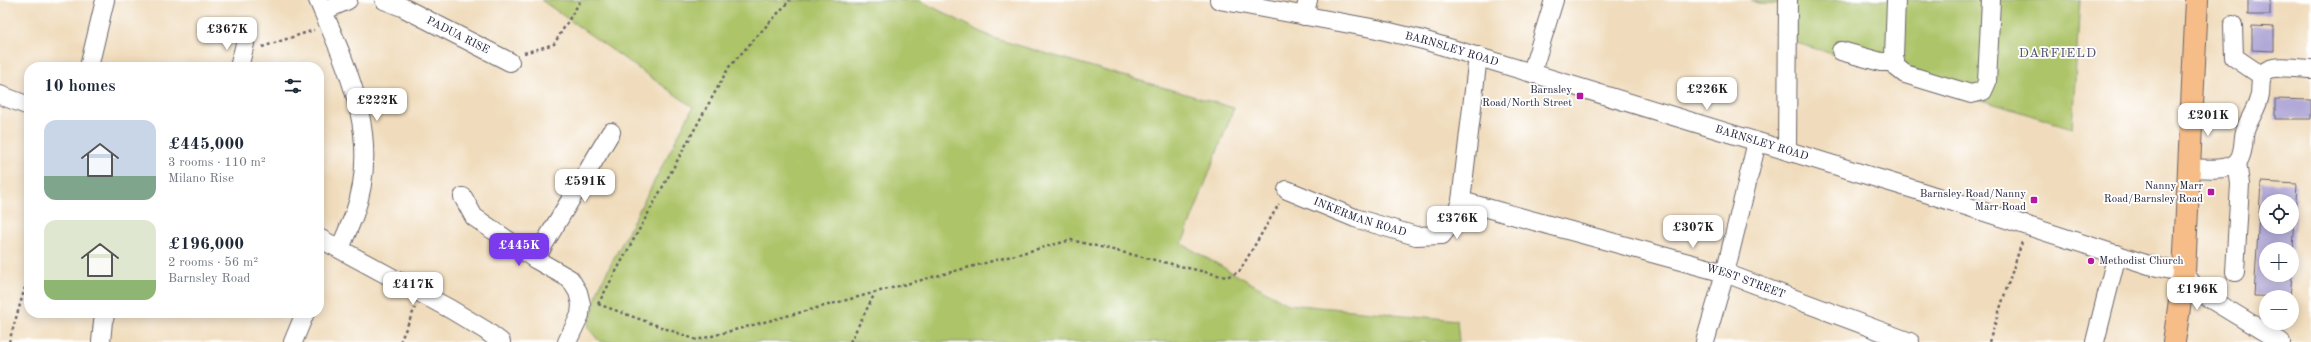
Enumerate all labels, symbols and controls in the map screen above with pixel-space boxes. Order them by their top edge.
street label: PADUA RISE [425,15,491,56]
pin: £367K [199,17,255,51]
text: £367K [206,23,248,36]
street label: BARNSLEY ROAD [1404,30,1500,68]
district label: DARFIELD [2019,47,2097,60]
icon: filters [282,75,304,97]
pin: £226K [1679,77,1735,111]
text: 10 homes [44,78,116,95]
text: £226K [1686,83,1728,96]
place label: Barnsley Road/North Street [1482,85,1572,109]
pin: £222K [349,88,405,122]
marker: Barnsley Road/North Street [1575,91,1585,101]
text: £222K [356,94,398,107]
pin: £201K [2180,103,2236,137]
text: £201K [2187,109,2229,122]
street label: BARNSLEY ROAD [1714,124,1810,163]
icon: home [76,136,124,184]
text: £445,000 [168,136,244,153]
text: 3 rooms · 110 m² [168,156,266,169]
pin: £591K [557,169,613,203]
text: Milano Rise [168,172,234,185]
text: £591K [564,175,606,188]
place label: Nanny Marr Road/Barnsley Road [2104,181,2203,205]
marker: Nanny Marr Road/Barnsley Road [2206,187,2216,197]
place label: Barnsley Road/Nanny Marr Road [1920,189,2026,213]
map controls [2259,194,2299,330]
button: locate [2259,194,2299,234]
marker: Barnsley Road/Nanny Marr Road [2029,195,2039,205]
street label: INKERMAN ROAD [1312,196,1408,238]
pin: £376K [1429,206,1485,240]
text: £376K [1436,212,1478,225]
pin: £307K [1665,215,1721,249]
text: £307K [1672,221,1714,234]
pin: £445K [491,233,547,267]
icon: home [76,236,124,284]
text: £196,000 [168,236,244,253]
text: £445K [498,239,540,252]
button: + [2259,242,2299,282]
text: 2 rooms · 56 m² [168,256,258,269]
marker: Methodist Church [2086,256,2096,266]
place label: Methodist Church [2099,256,2184,267]
street label: WEST STREET [1705,263,1787,300]
text: Barnsley Road [168,272,250,285]
pin: £417K [385,272,441,306]
pin: £196K [2169,277,2225,311]
text: £417K [392,278,434,291]
text: £196K [2176,283,2218,296]
button: − [2259,290,2299,330]

